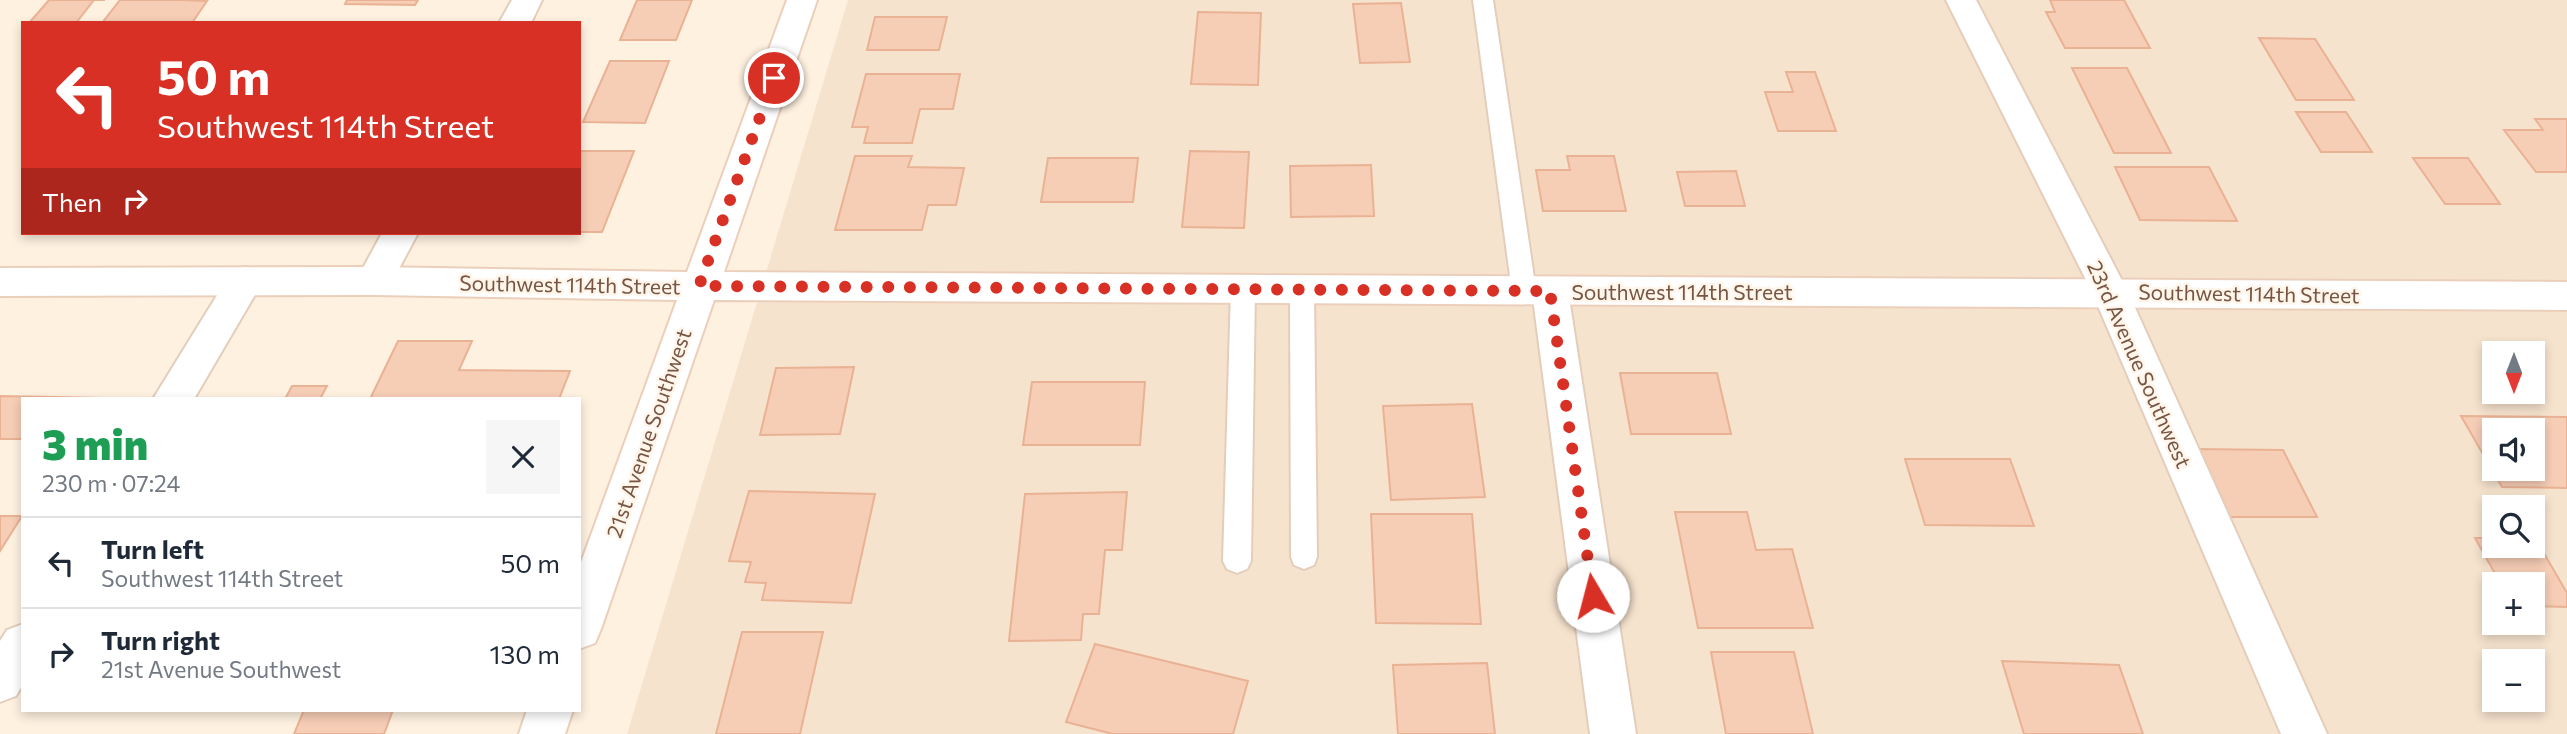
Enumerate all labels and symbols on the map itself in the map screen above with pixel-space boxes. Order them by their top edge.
pin [744,48,804,108]
street label: 23rd Avenue Southwest [2083,256,2197,472]
street label: Southwest 114th Street [459,270,681,298]
street label: Southwest 114th Street [1571,279,1793,304]
street label: Southwest 114th Street [2138,279,2360,307]
street label: 21st Avenue Southwest [600,325,696,541]
north arrow [2482,341,2544,404]
position arrow [1556,559,1630,633]

